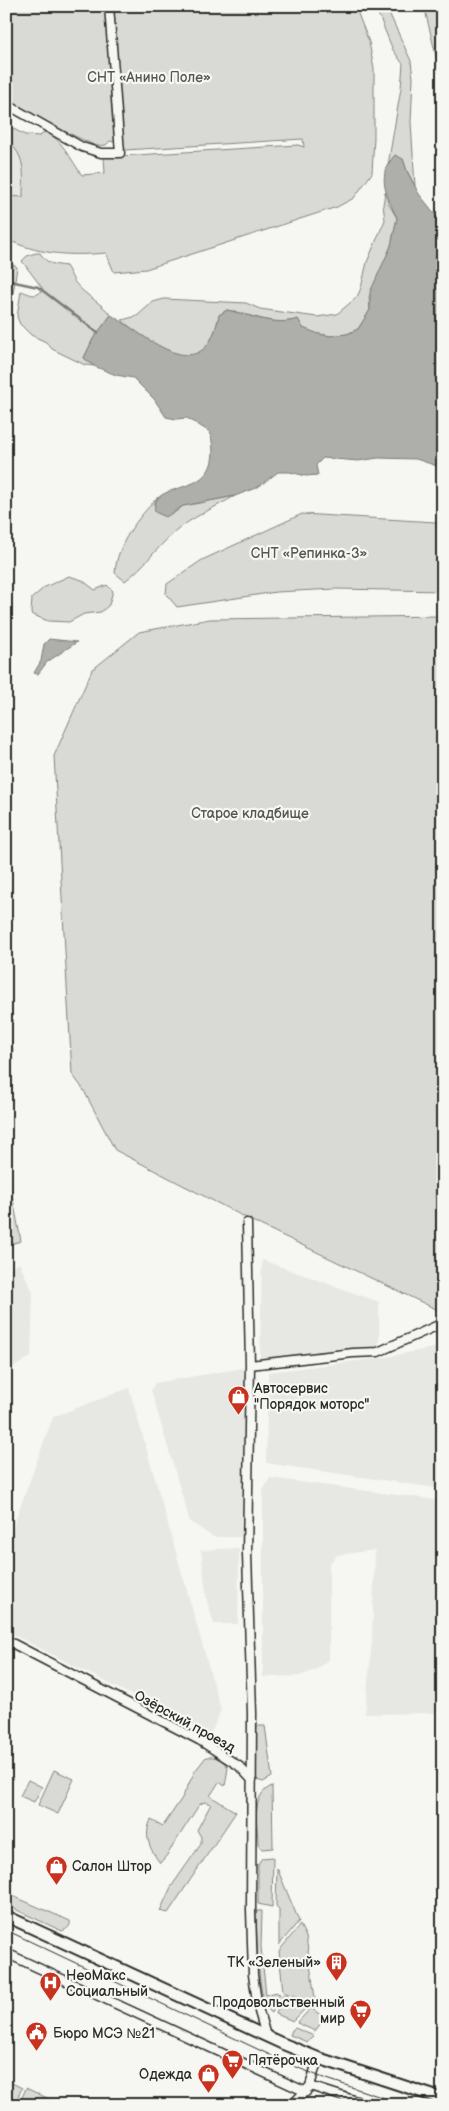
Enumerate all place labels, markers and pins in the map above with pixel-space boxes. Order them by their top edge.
place label: Автосервис "Порядок моторс" [253,1380,370,1413]
shop icon: Автосервис "Порядок моторс" [226,1384,250,1415]
shop icon: Салон Штор [44,1854,68,1885]
place label: Салон Штор [72,1858,152,1875]
building icon: ТК «Зеленый» [325,1950,349,1981]
place label: ТК «Зеленый» [227,1954,321,1971]
place label: НеоМакс Социальный [66,1967,148,2000]
hospital icon: НеоМакс Социальный [38,1971,62,2002]
place label: Продовольственный мир [212,1994,345,2027]
supermarket icon: Продовольственный мир [349,1998,373,2029]
public building icon: Бюро МСЭ №21 [25,2021,49,2052]
place label: Бюро МСЭ №21 [53,2025,155,2042]
supermarket icon: Пятёрочка [220,2048,244,2079]
place label: Пятёрочка [248,2052,319,2069]
shop icon: Одежда [196,2062,220,2093]
place label: Одежда [139,2066,193,2083]

